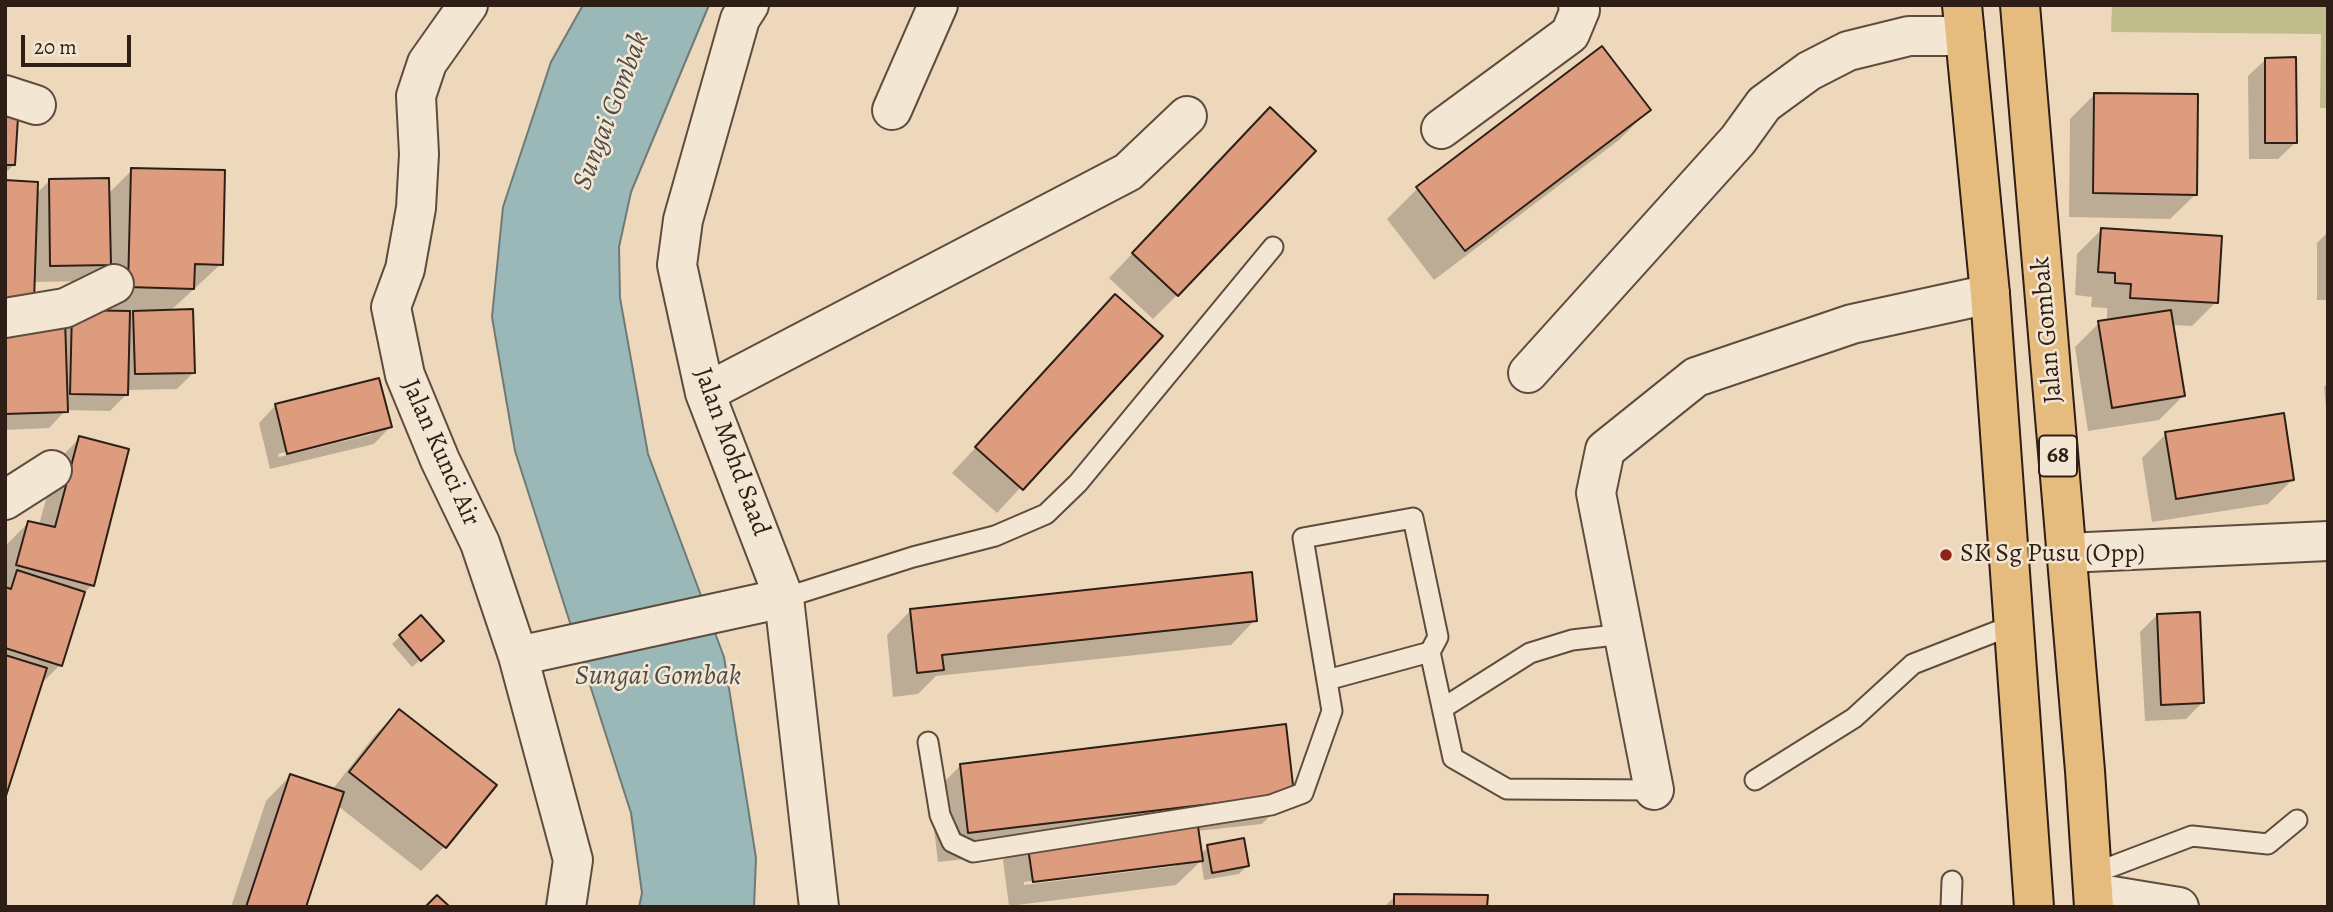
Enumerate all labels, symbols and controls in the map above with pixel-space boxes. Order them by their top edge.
scale bar [24,21,135,65]
water label: Sungai Gombak [566,27,658,195]
text: 20 m [34,33,77,61]
street label: Jalan Gombak [2026,255,2070,405]
street label: Jalan Mohd Saad [686,364,776,540]
street label: Jalan Kunci Air [394,375,486,531]
road number: 68 [2039,435,2077,476]
place label: SK Sg Pusu (Opp) [1960,539,2145,571]
marker: SK Sg Pusu (Opp) [1938,547,1954,563]
water label: Sungai Gombak [575,660,741,694]

